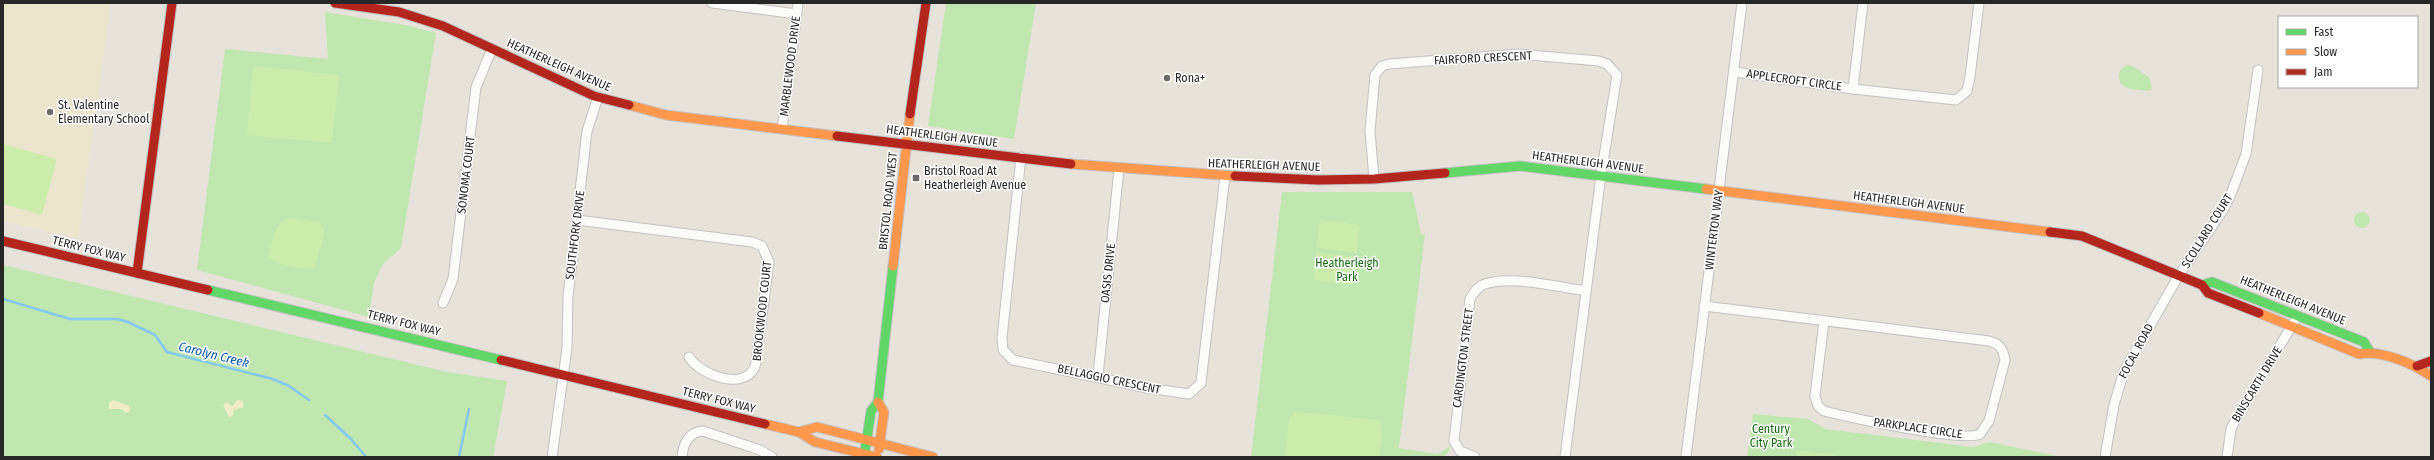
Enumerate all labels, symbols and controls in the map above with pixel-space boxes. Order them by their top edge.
street label: MARBLEWOOD DRIVE [777,15,803,117]
legend [2278,16,2418,88]
text: Fast [2314,25,2333,39]
street label: HEATHERLEIGH AVENUE [505,36,614,94]
text: Slow [2314,45,2337,59]
street label: FAIRFORD CRESCENT [1434,48,1533,68]
text: Jam [2314,65,2332,79]
street label: APPLECROFT CIRCLE [1745,66,1843,94]
place label: Rona+ [1175,71,1205,85]
marker: Rona+ [1162,73,1172,83]
place label: St. Valentine Elementary School [58,98,149,126]
marker: St. Valentine Elementary School [45,107,55,117]
street label: HEATHERLEIGH AVENUE [885,122,999,150]
street label: SONOMA COURT [454,135,478,215]
street label: HEATHERLEIGH AVENUE [1531,148,1645,176]
street label: BRISTOL ROAD WEST [876,151,900,251]
street label: HEATHERLEIGH AVENUE [1208,156,1321,174]
place label: Bristol Road At Heatherleigh Avenue [924,164,1026,192]
marker: Bristol Road At Heatherleigh Avenue [911,173,921,183]
street label: HEATHERLEIGH AVENUE [1852,188,1966,216]
street label: SOUTHFORK DRIVE [563,189,587,281]
street label: WINTERTON WAY [1702,189,1726,271]
street label: SCOLLARD COURT [2179,191,2236,271]
street label: TERRY FOX WAY [51,233,127,265]
street label: OASIS DRIVE [1098,242,1118,304]
park label: Heatherleigh Park [1315,256,1379,284]
street label: BROOKWOOD COURT [750,260,774,362]
street label: HEATHERLEIGH AVENUE [2238,272,2348,328]
street label: TERRY FOX WAY [366,307,442,339]
street label: CARDINGTON STREET [1450,307,1476,409]
street label: FOCAL ROAD [2116,321,2156,381]
water label: Carolyn Creek [177,338,251,371]
street label: BINSCARTH DRIVE [2229,343,2285,424]
street label: BELLAGGIO CRESCENT [1056,361,1162,397]
street label: TERRY FOX WAY [681,384,757,416]
street label: PARKPLACE CIRCLE [1873,415,1964,441]
park label: Century City Park [1750,422,1793,450]

